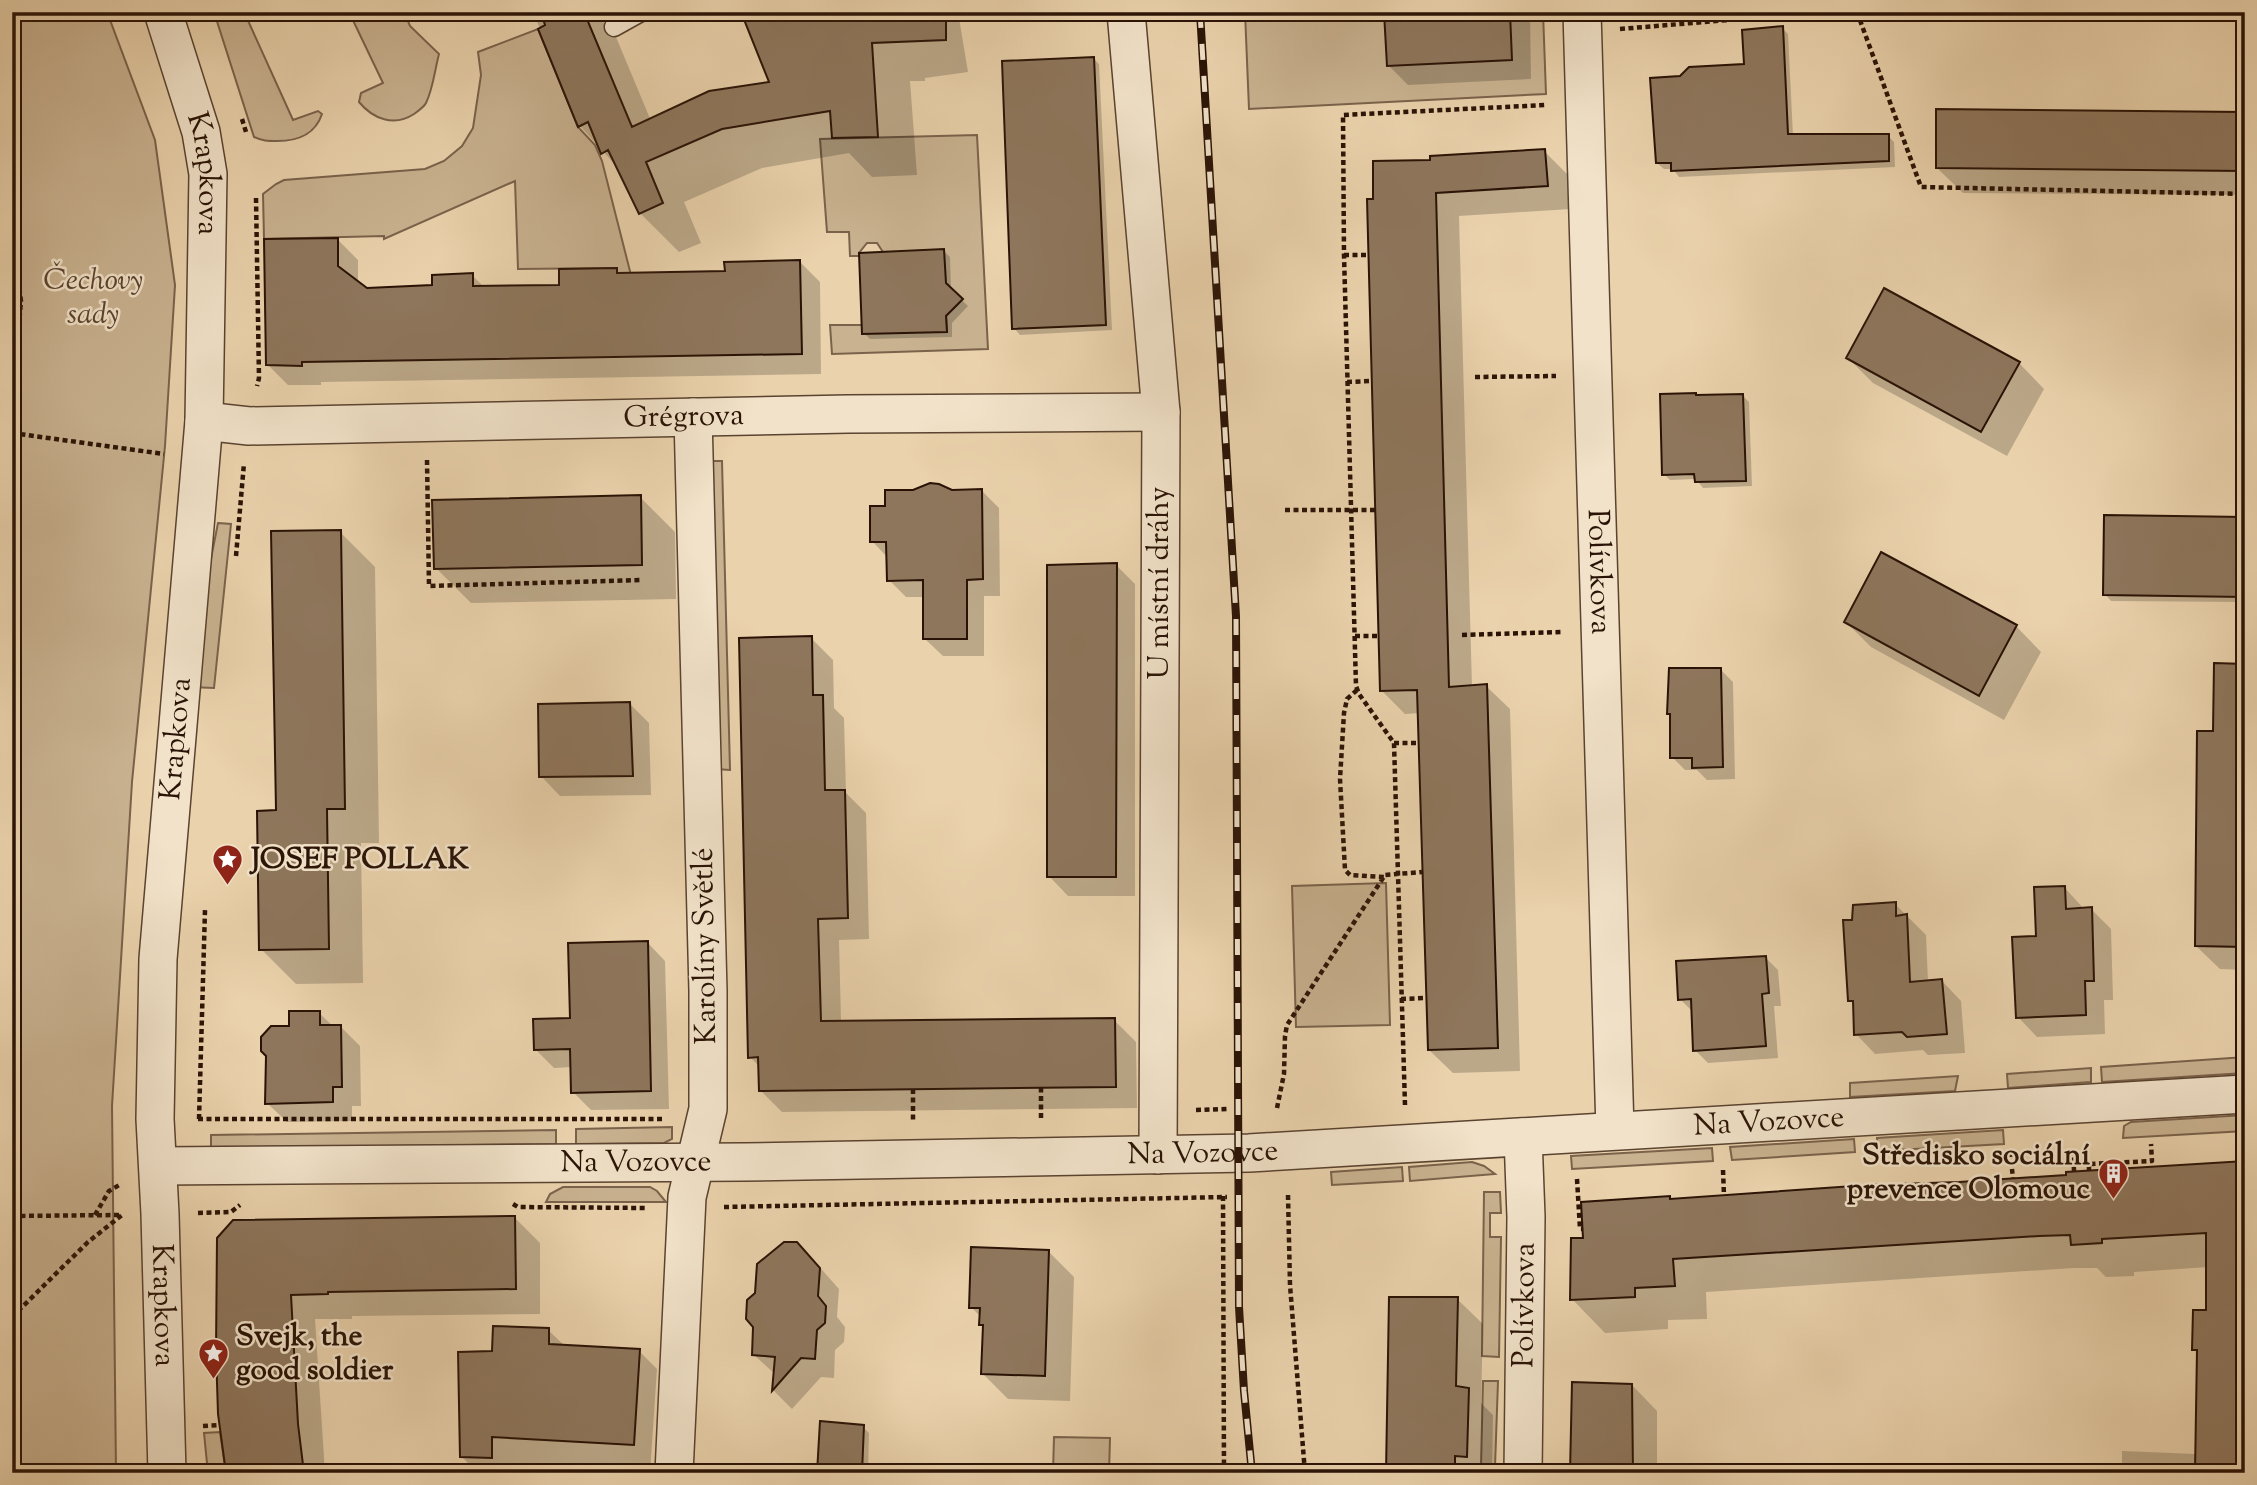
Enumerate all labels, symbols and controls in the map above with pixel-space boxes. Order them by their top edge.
street label: Krapkova [175,107,229,236]
park label: Čechovy sady [43,260,143,337]
street label: Grégrova [623,395,745,440]
street label: U místní dráhy [1139,487,1182,679]
street label: Polívkova [1575,509,1622,635]
street label: Krapkova [150,676,204,802]
place label: JOSEF POLLAK [249,839,469,882]
place icon: JOSEF POLLAK [211,843,245,887]
street label: Karolíny Světlé [683,847,729,1045]
street label: Na Vozovce [1692,1096,1846,1148]
street label: Na Vozovce [1127,1130,1280,1177]
place label: Středisko sociální prevence Olomouc [1847,1135,2090,1212]
street label: Na Vozovce [560,1141,712,1185]
building icon: Středisko sociální prevence Olomouc [2096,1156,2130,1200]
street label: Polívkova [1503,1242,1547,1368]
street label: Krapkova [139,1243,186,1368]
place label: Svejk, the good soldier [236,1316,394,1393]
place icon: Svejk, the good soldier [196,1337,230,1381]

